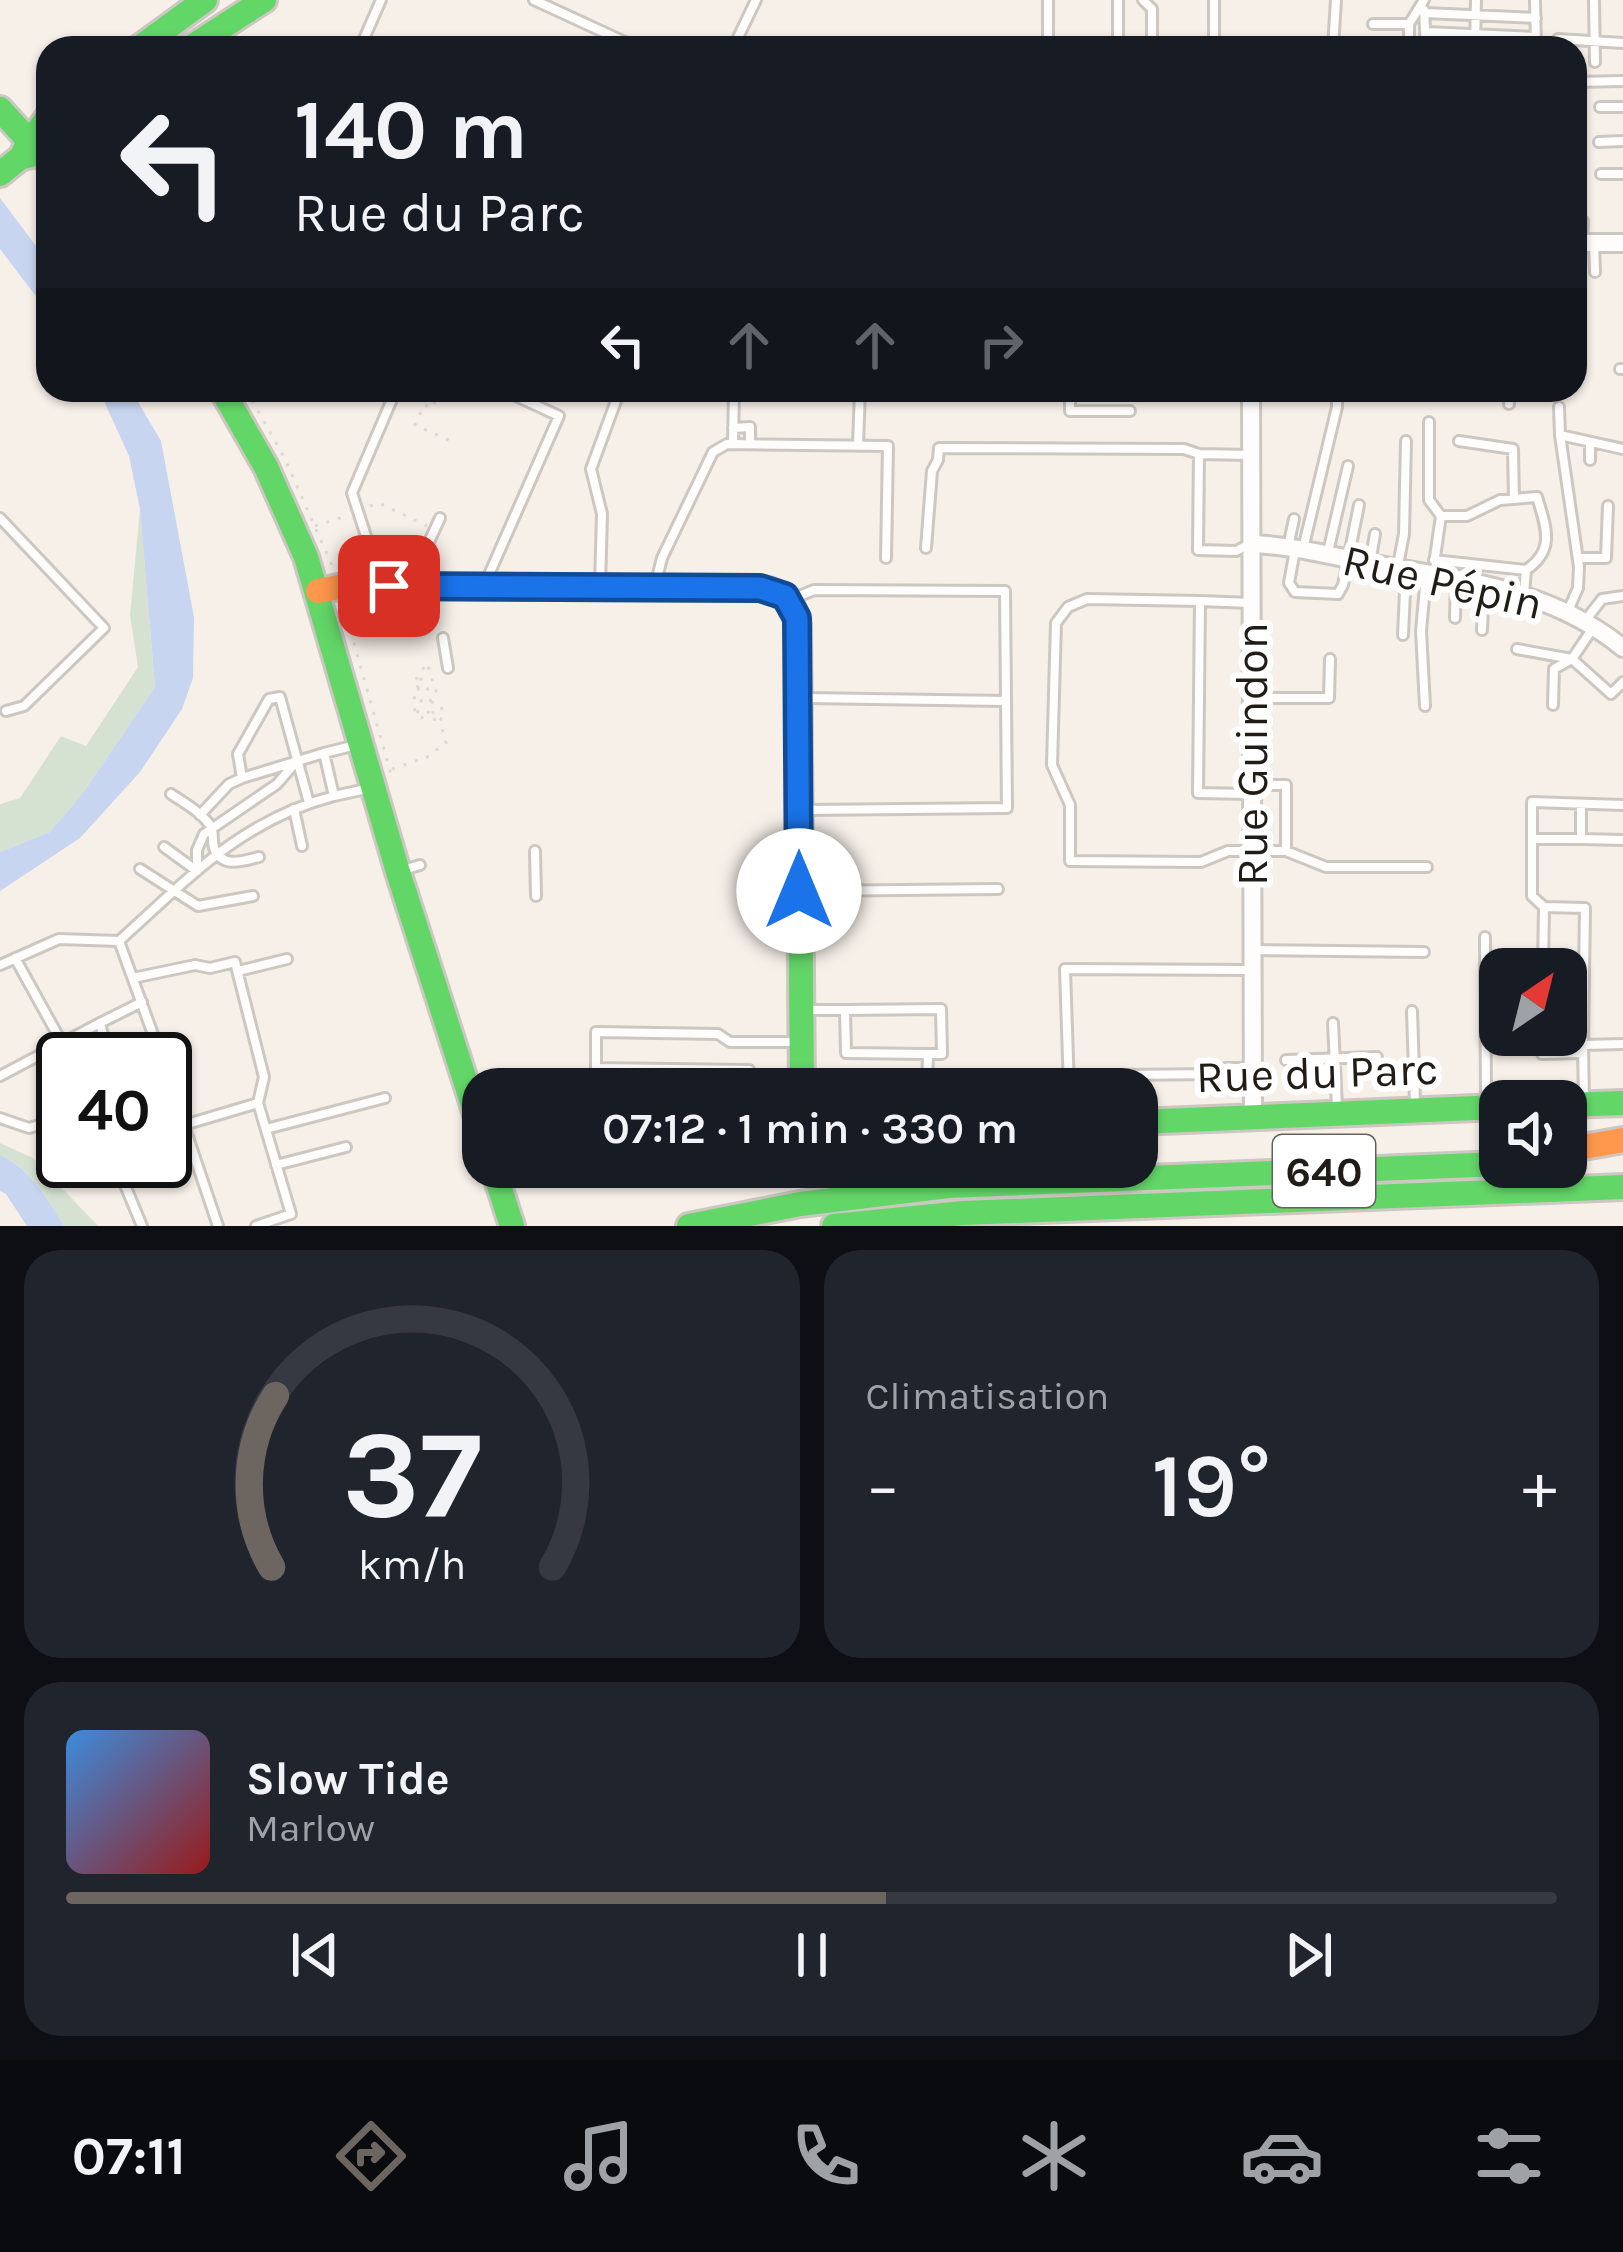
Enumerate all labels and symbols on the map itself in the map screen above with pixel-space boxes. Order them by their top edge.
street label: Rue Pépin [1338,534,1548,630]
pin [338,535,440,637]
street label: Rue Guindon [1226,622,1278,886]
position arrow [736,828,862,954]
north arrow [1479,948,1587,1056]
speed limit sign: 40 [36,1032,192,1188]
street label: Rue du Parc [1195,1043,1439,1103]
road number: 640 [1273,1135,1375,1207]

